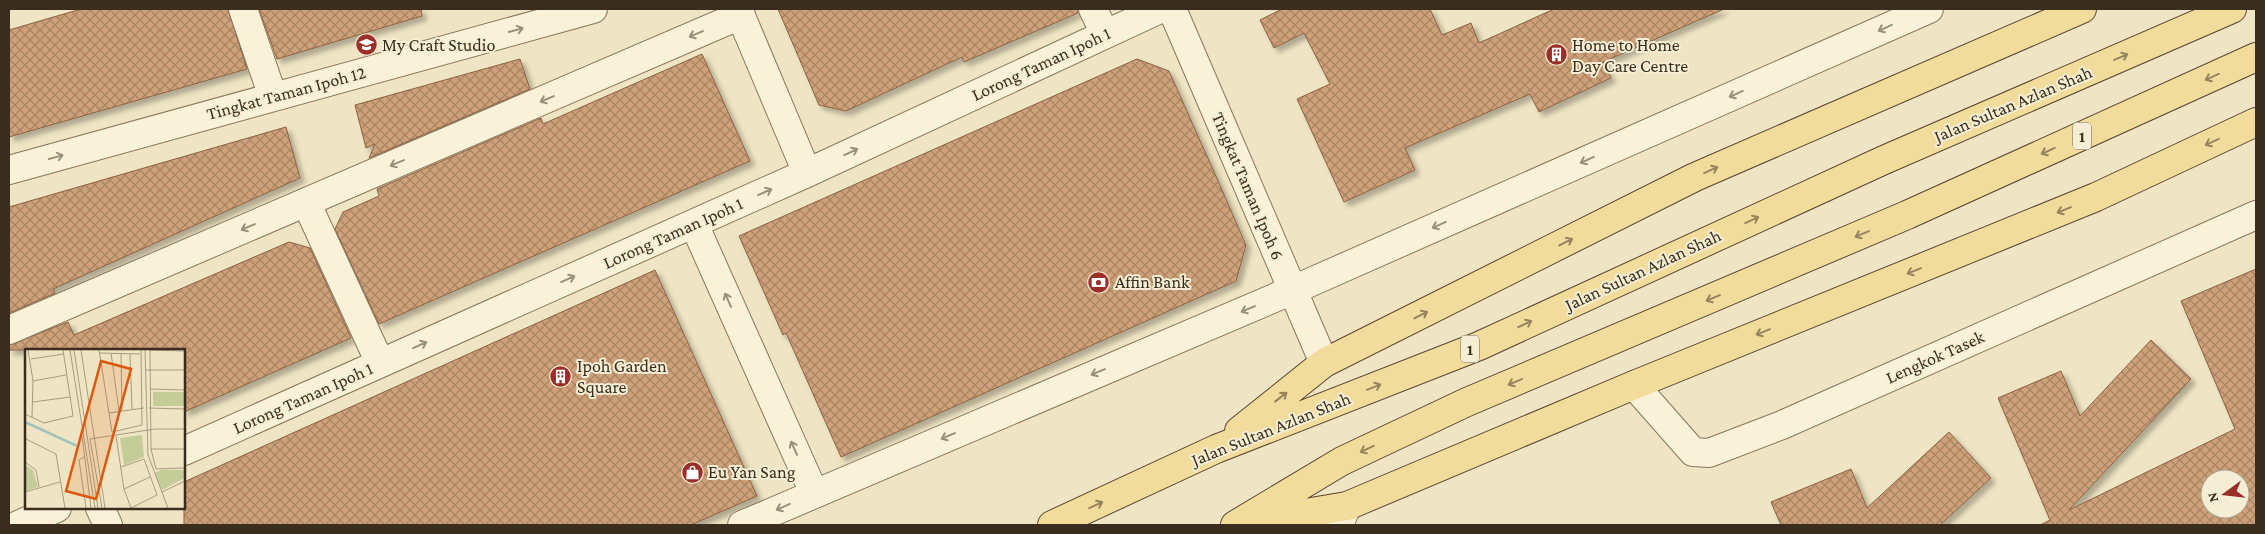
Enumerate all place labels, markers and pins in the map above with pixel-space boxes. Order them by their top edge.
school or university icon: My Craft Studio [354,33,378,57]
place label: My Craft Studio [382,35,495,55]
place label: Home to Home Day Care Centre [1572,35,1688,76]
building icon: Home to Home Day Care Centre [1544,43,1568,67]
bank icon: Affin Bank [1087,270,1111,294]
place label: Affin Bank [1115,272,1190,292]
place label: Ipoh Garden Square [577,356,667,397]
building icon: Ipoh Garden Square [549,364,573,388]
shop icon: Eu Yan Sang [680,460,704,484]
place label: Eu Yan Sang [708,462,796,482]

